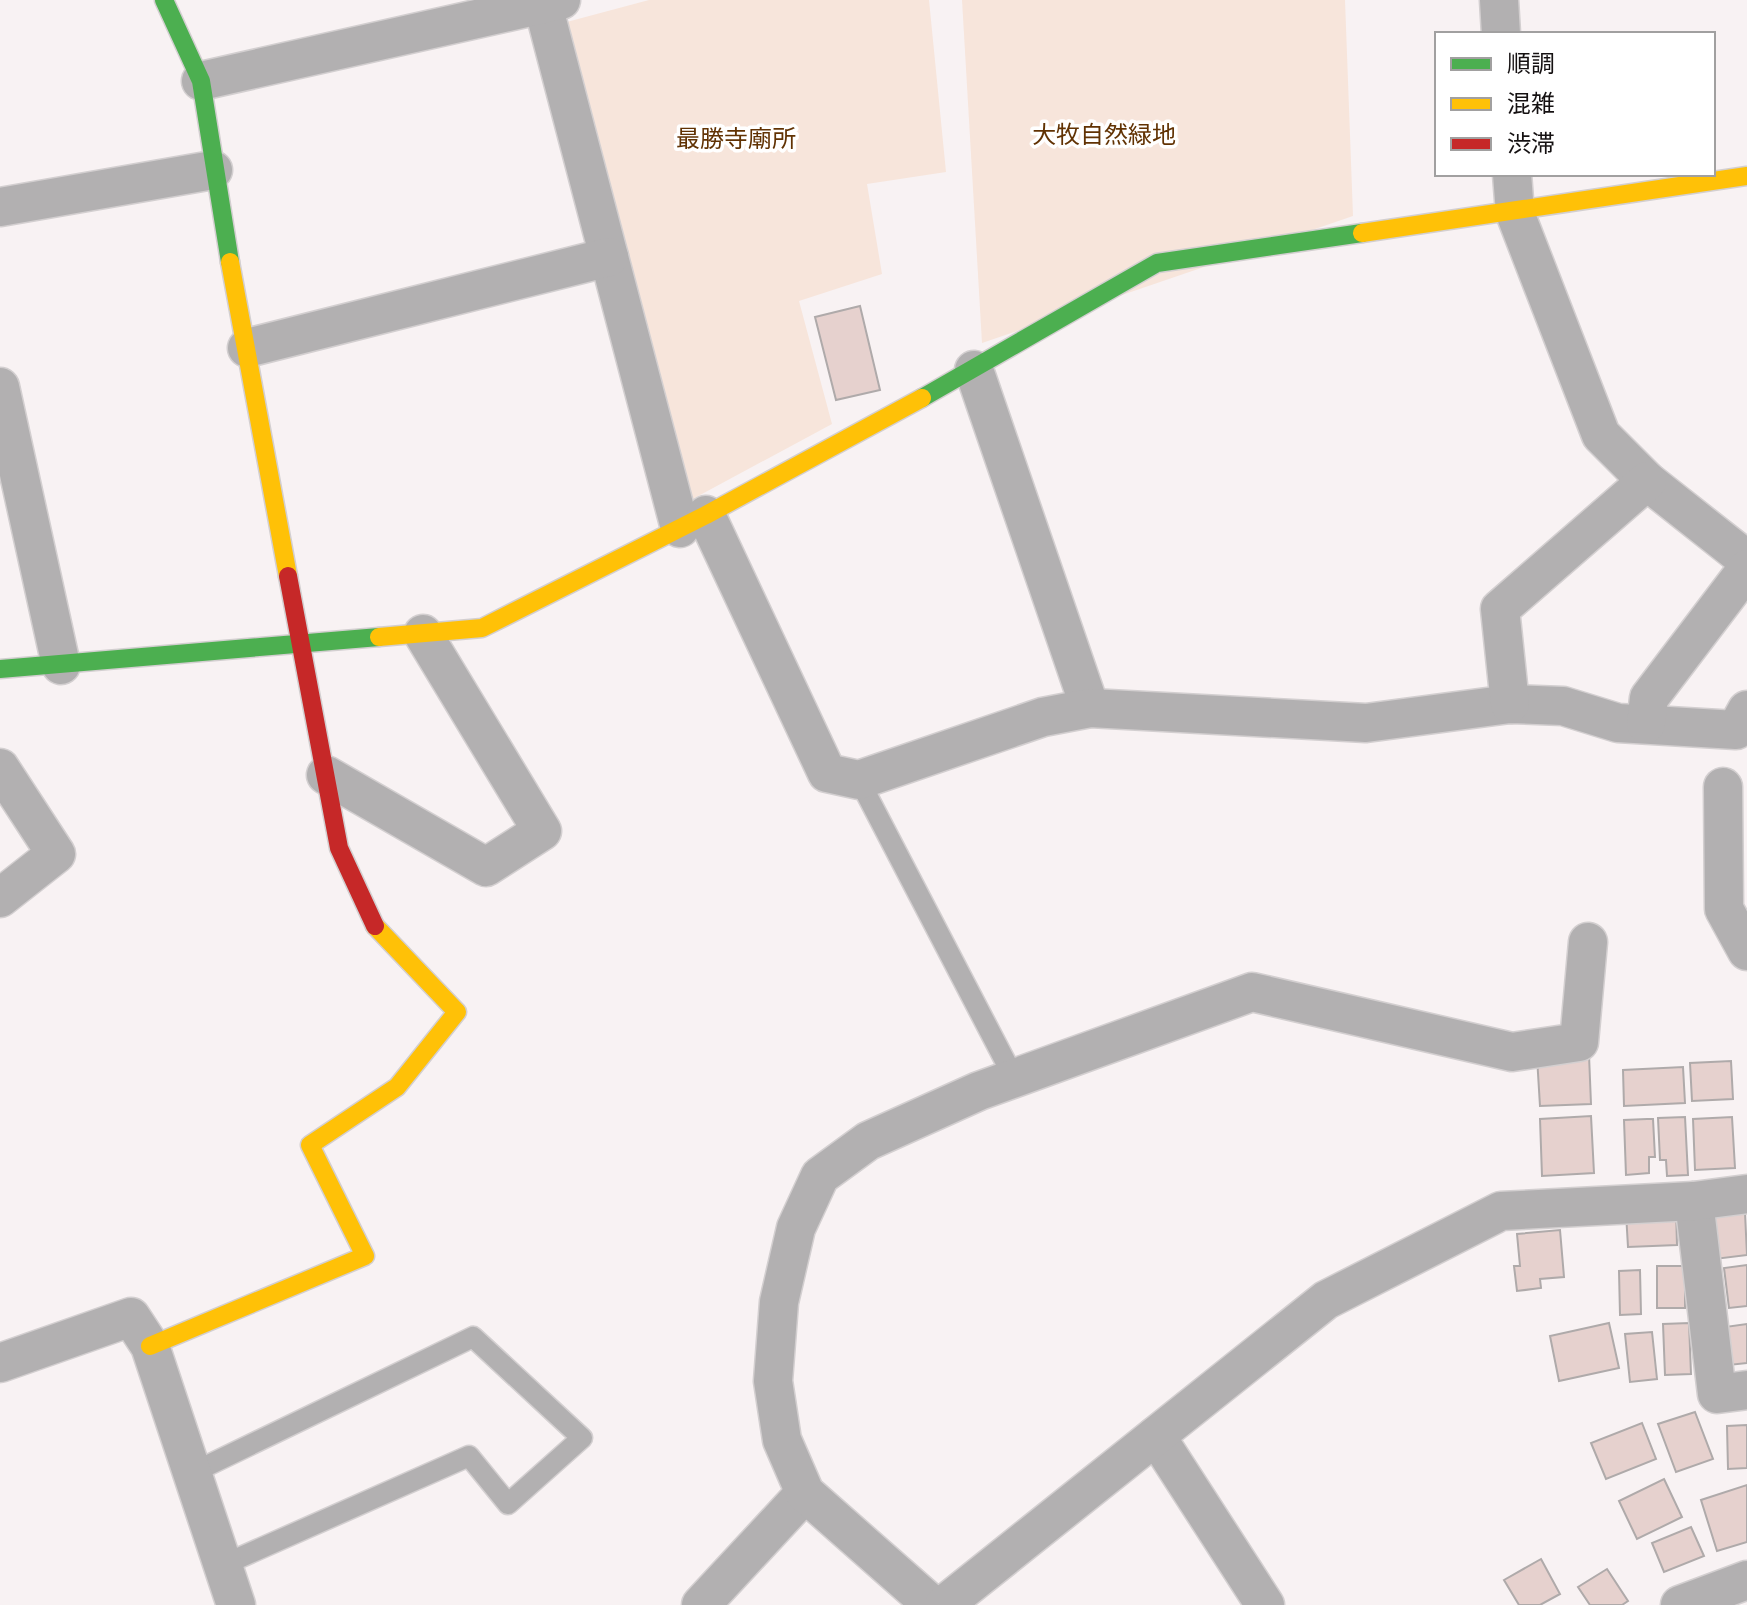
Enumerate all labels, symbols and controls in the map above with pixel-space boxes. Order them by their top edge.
legend [1435,32,1715,176]
text: 順調 [1507,49,1555,78]
text: 混雑 [1507,89,1555,118]
park label: 大牧自然緑地 [1032,120,1176,149]
park label: 最勝寺廟所 [676,124,796,153]
text: 渋滞 [1507,129,1555,158]

